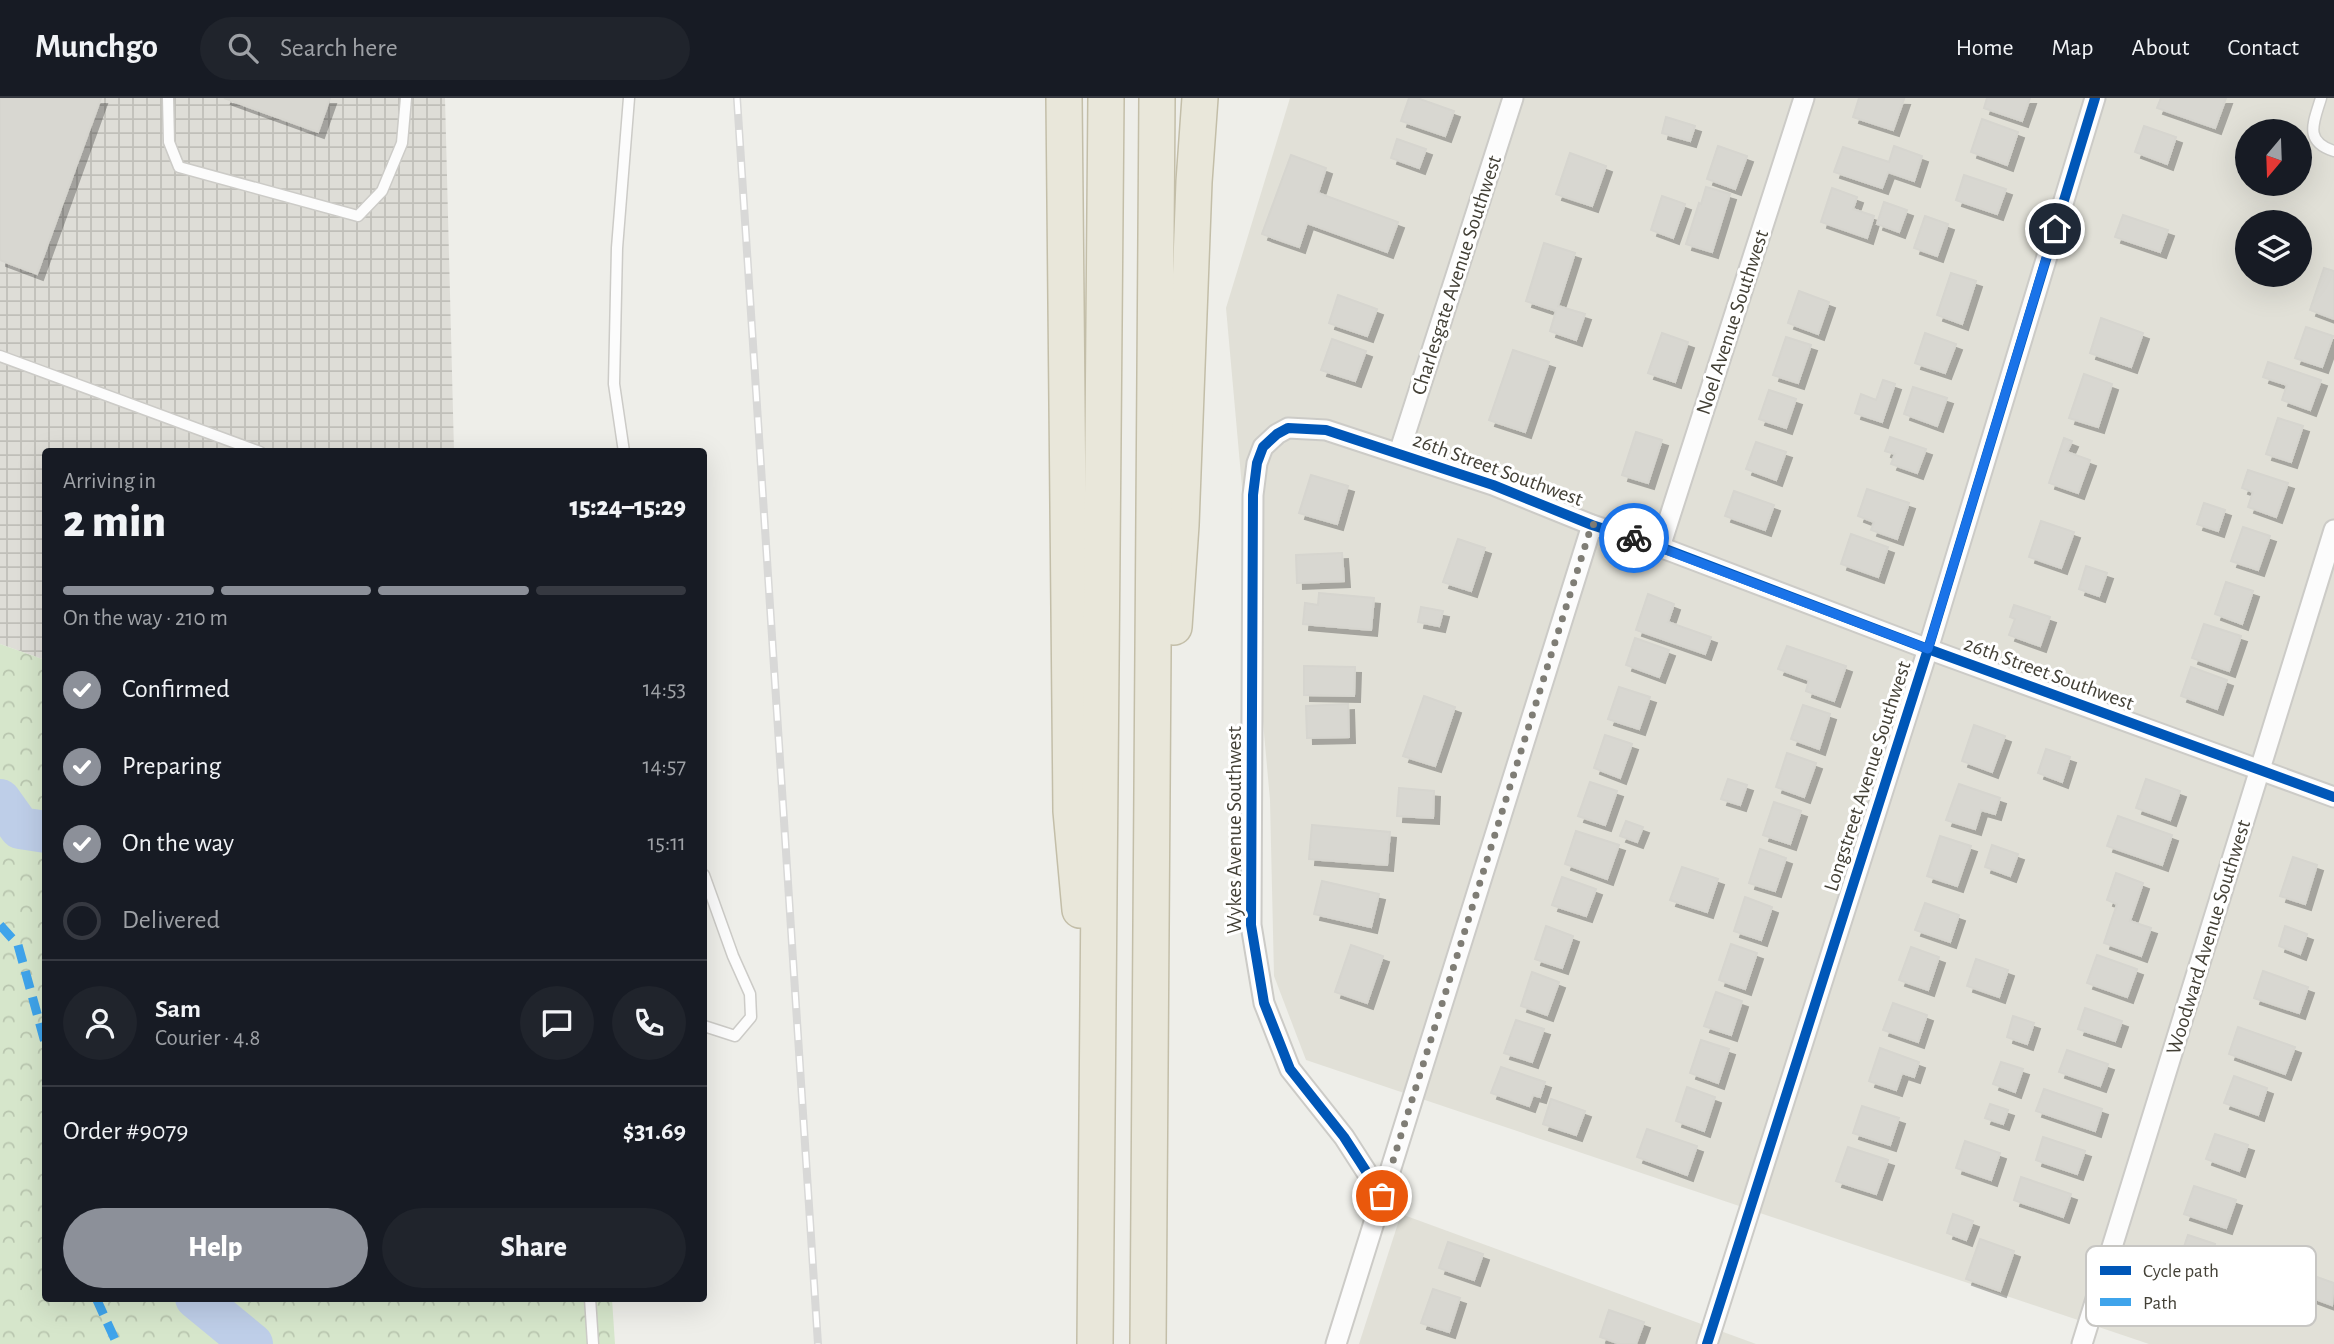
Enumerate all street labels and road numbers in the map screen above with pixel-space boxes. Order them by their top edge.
street label: Charlesgate Avenue Southwest [1408,153,1505,397]
street label: Noel Avenue Southwest [1693,227,1772,417]
street label: 26th Street Southwest [1410,429,1586,510]
street label: 26th Street Southwest [1961,633,2137,714]
street label: Longstreet Avenue Southwest [1820,658,1915,894]
street label: Wykes Avenue Southwest [1224,726,1245,934]
street label: Woodward Avenue Southwest [2163,817,2254,1057]

